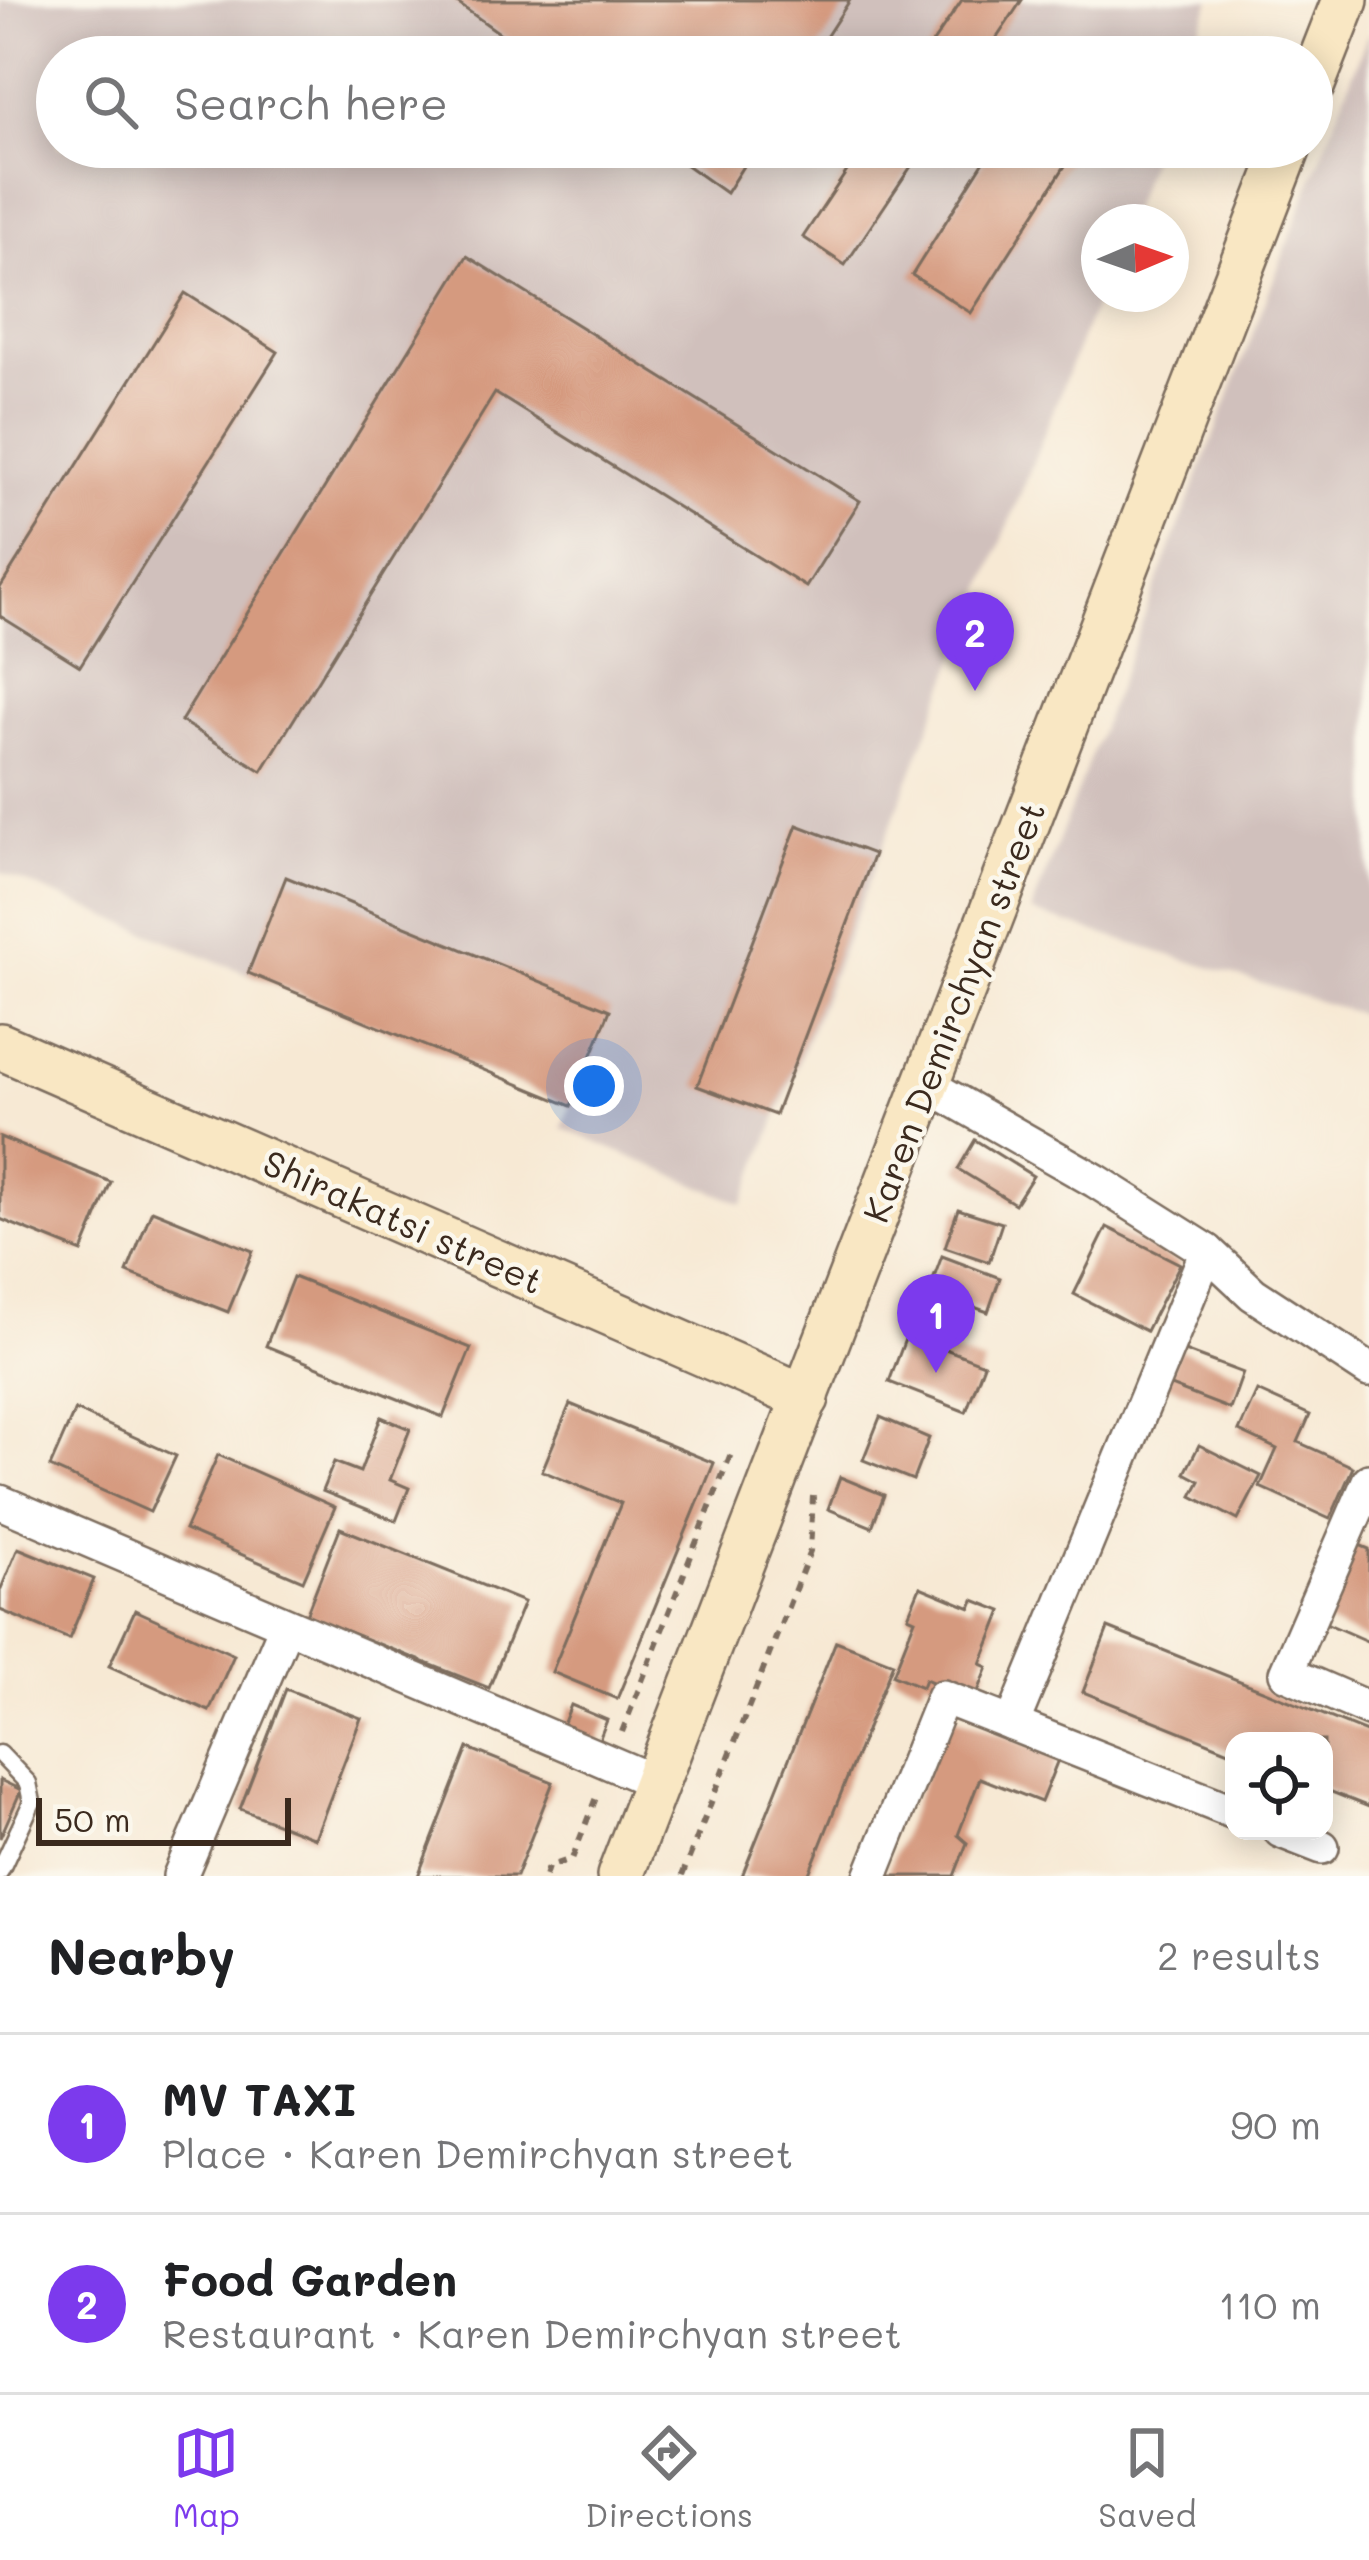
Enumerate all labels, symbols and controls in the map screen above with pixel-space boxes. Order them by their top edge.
search box [36,36,1333,168]
icon: search [78,69,144,135]
text: Search here [174,73,448,131]
north arrow [1081,204,1189,312]
pin: 2 [936,592,1014,691]
street label: Karen Demirchyan street [851,794,1056,1229]
your location [564,1056,624,1116]
street label: Shirakatsi street [256,1138,551,1303]
pin: 1 [897,1274,975,1373]
map controls [1225,1732,1333,1840]
button: locate [1225,1732,1333,1840]
scale bar [36,1792,291,1845]
text: 50 m [54,1797,130,1840]
text: Nearby [48,1921,235,1988]
text: 2 results [1157,1929,1321,1980]
text: MV TAXI [162,2069,356,2127]
text: 1 [78,2098,96,2149]
text: 90 m [1230,2098,1321,2149]
text: Place · Karen Demirchyan street [162,2127,793,2178]
text: Food Garden [162,2249,457,2307]
text: 2 [76,2278,98,2329]
text: 110 m [1219,2278,1321,2329]
text: Restaurant · Karen Demirchyan street [162,2307,902,2358]
tab: Map [173,2420,240,2535]
tab: Directions [585,2420,753,2535]
tab: Saved [1098,2420,1196,2535]

